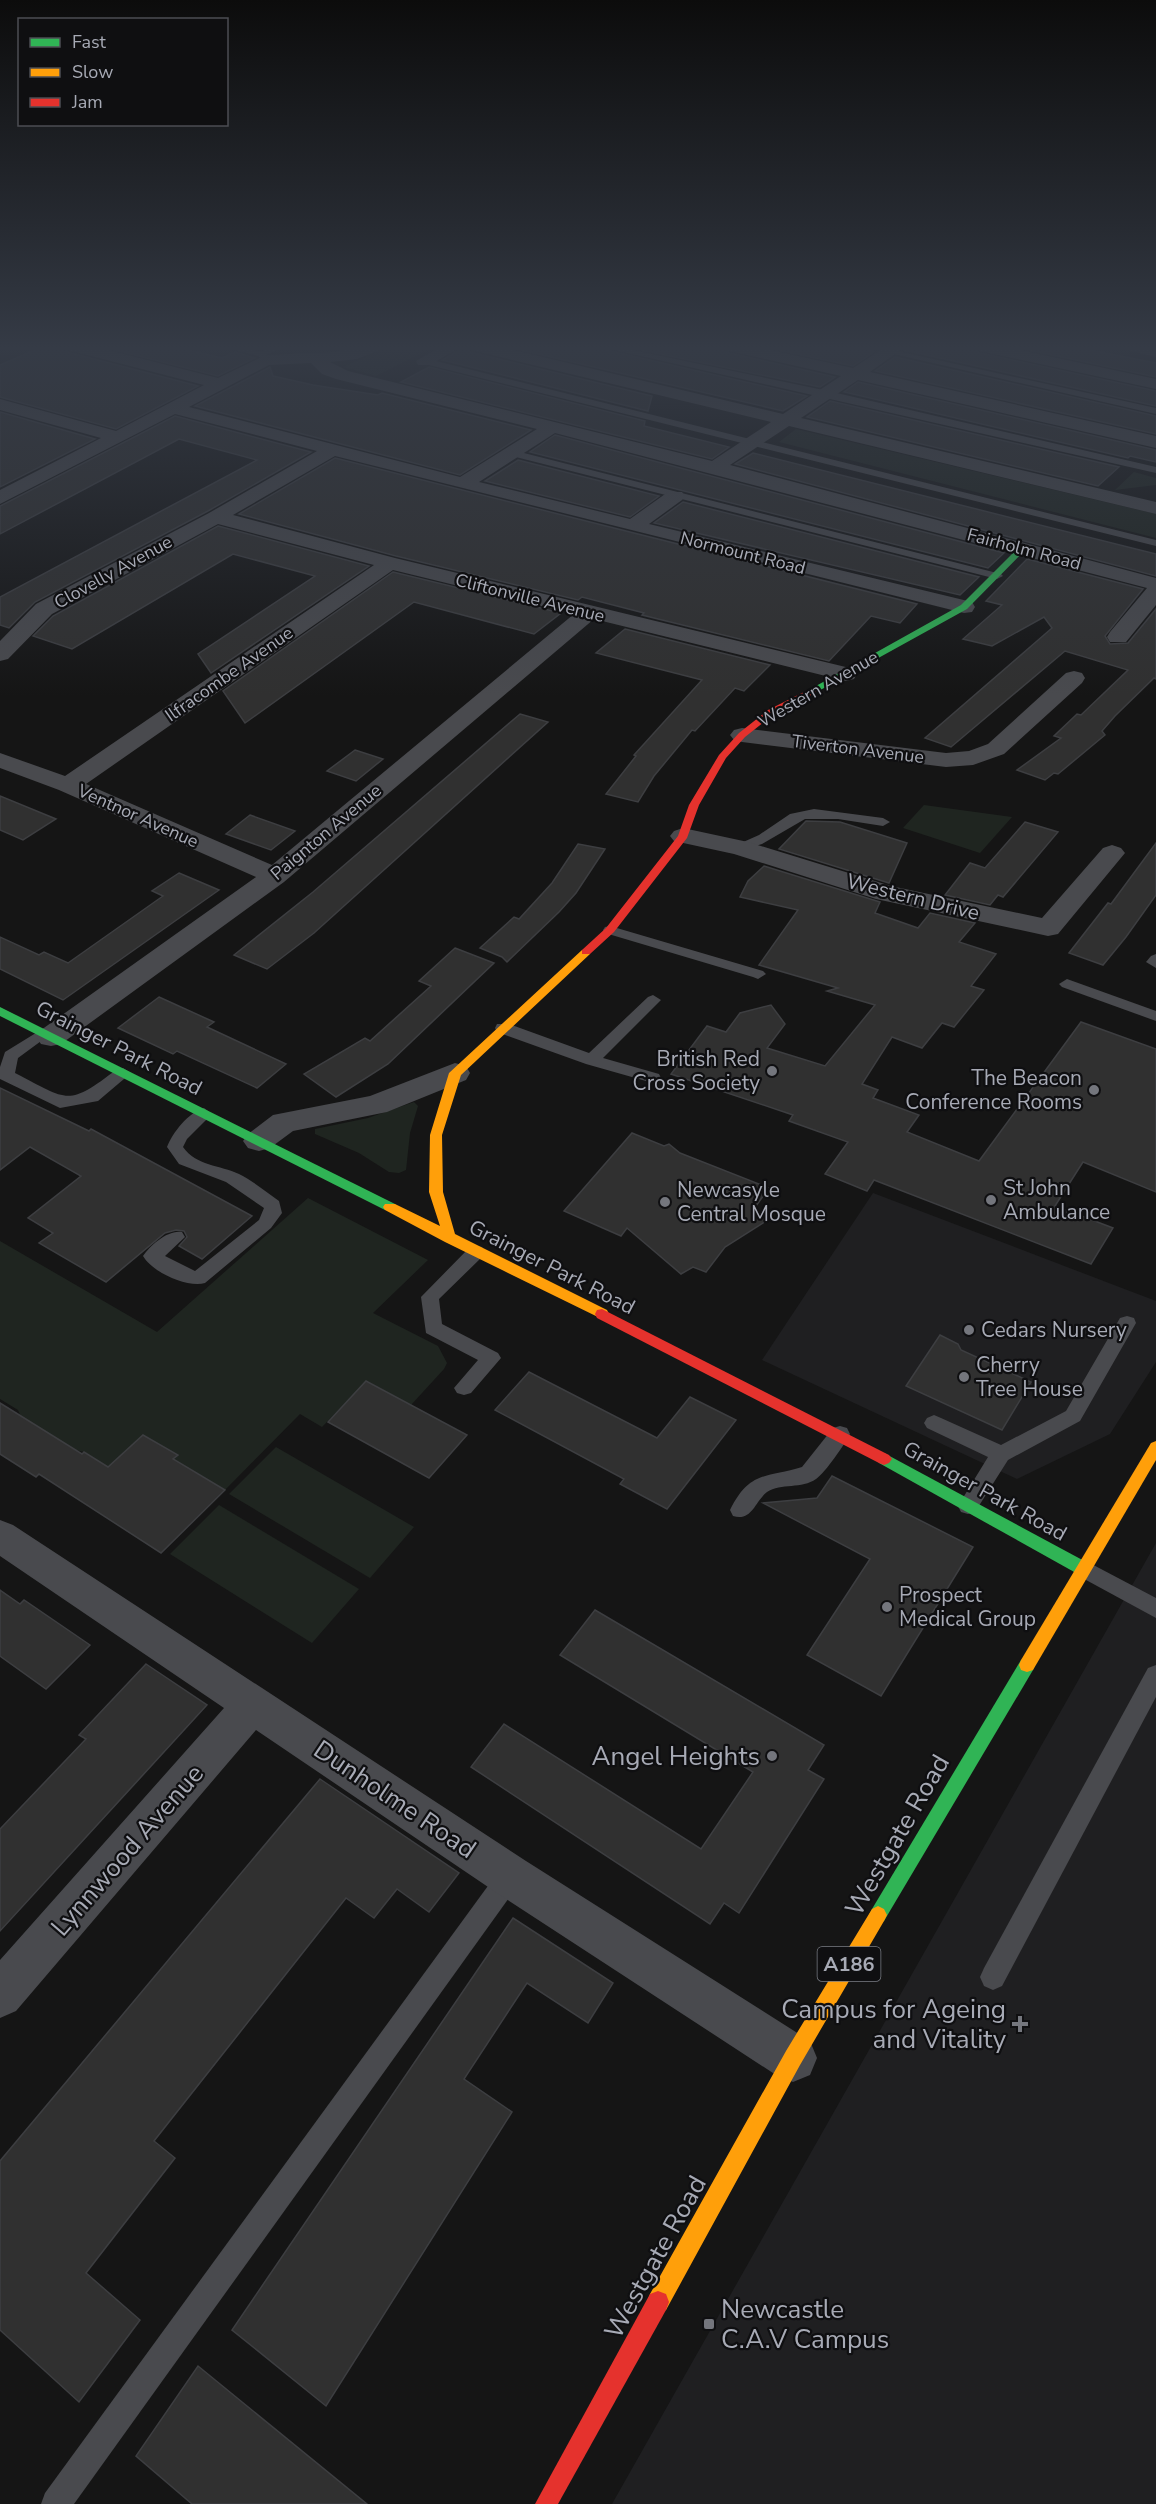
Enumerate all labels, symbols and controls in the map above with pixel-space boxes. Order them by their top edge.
legend [18,18,228,126]
text: Fast [72,30,107,54]
text: Slow [72,60,113,84]
text: Jam [71,90,103,114]
street label: Fairholm Road [964,522,1084,576]
street label: Normount Road [678,526,808,580]
street label: Clovelly Avenue [50,530,176,614]
street label: Cliftonville Avenue [453,568,607,628]
street label: Ilfracombe Avenue [160,621,298,727]
street label: Western Avenue [753,645,883,733]
street label: Tiverton Avenue [791,729,925,769]
street label: Ventnor Avenue [73,778,202,853]
street label: Paignton Avenue [266,779,386,885]
street label: Western Drive [844,867,982,927]
street label: Grainger Park Road [31,994,207,1102]
place label: British Red Cross Society [633,1045,760,1097]
marker: British Red Cross Society [765,1064,779,1078]
place label: The Beacon Conference Rooms [905,1064,1082,1116]
marker: The Beacon Conference Rooms [1087,1083,1101,1097]
place label: St John Ambulance [1003,1174,1110,1226]
place label: Newcasyle Central Mosque [677,1176,826,1228]
marker: St John Ambulance [984,1193,998,1207]
marker: Newcasyle Central Mosque [658,1195,672,1209]
street label: Grainger Park Road [464,1213,640,1321]
place label: Cedars Nursery [981,1316,1127,1344]
marker: Cedars Nursery [962,1323,976,1337]
place label: Cherry Tree House [976,1351,1083,1403]
marker: Cherry Tree House [957,1370,971,1384]
street label: Grainger Park Road [898,1434,1072,1548]
place label: Prospect Medical Group [899,1581,1036,1633]
marker: Prospect Medical Group [880,1600,894,1614]
street label: Dunholme Road [307,1732,483,1867]
place label: Angel Heights [592,1739,760,1774]
street label: Westgate Road [837,1748,958,1922]
marker: Angel Heights [765,1749,779,1763]
street label: Lynnwood Avenue [43,1757,212,1944]
road number: A186 [818,1947,880,1981]
place label: Campus for Ageing and Vitality [781,1992,1007,2057]
marker: Campus for Ageing and Vitality [1011,2015,1029,2033]
street label: Westgate Road [596,2169,715,2345]
place label: Newcastle C.A.V Campus [721,2292,889,2357]
marker: Newcastle C.A.V Campus [702,2317,716,2331]

